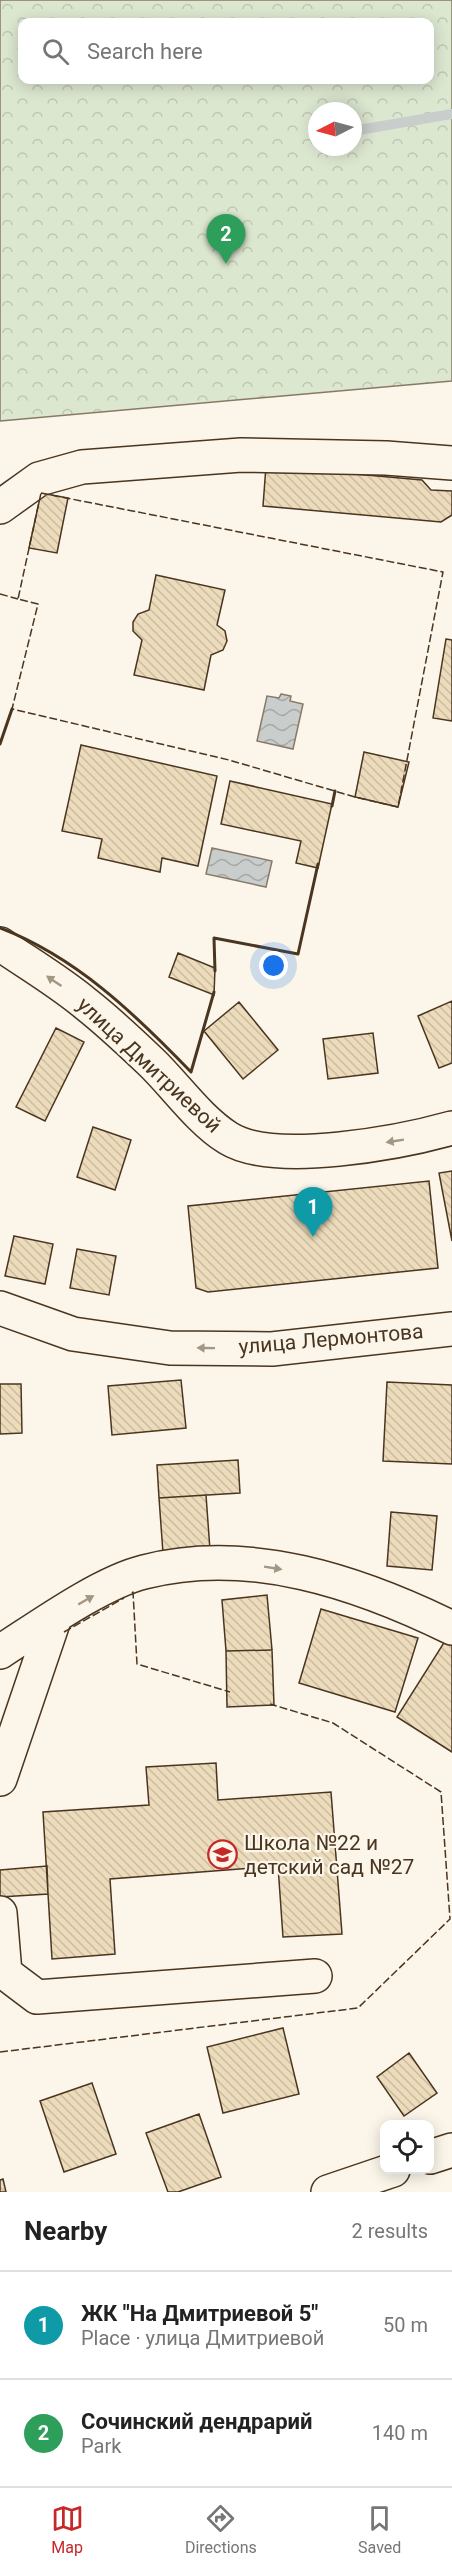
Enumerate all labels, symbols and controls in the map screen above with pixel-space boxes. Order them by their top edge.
search box [18,18,434,84]
icon: search [39,35,72,68]
text: Search here [87,39,203,64]
north arrow [308,102,362,156]
pin: 2 [206,214,246,264]
your location [259,951,288,980]
one-way arrow [46,975,62,987]
street label: улица Дмитриевой [72,992,226,1138]
one-way arrow [385,1136,404,1145]
pin: 1 [294,1188,332,1237]
street label: улица Лермонтова [238,1319,424,1359]
one-way arrow [196,1343,215,1353]
one-way arrow [264,1564,283,1573]
one-way arrow [78,1594,94,1605]
place label: Школа №22 и детский сад №27 [244,1831,414,1879]
school or university icon: Школа №22 и детский сад №27 [207,1839,239,1871]
map controls [380,2120,434,2174]
button: locate [380,2120,434,2174]
text: Nearby [24,2216,107,2246]
text: 2 results [352,2219,428,2243]
text: ЖК "На Дмитриевой 5" [81,2301,318,2326]
text: 1 [38,2313,49,2337]
text: 50 m [383,2313,428,2337]
text: Place · улица Дмитриевой [81,2326,324,2350]
text: Сочинский дендрарий [81,2409,313,2434]
text: 2 [38,2421,49,2445]
text: 140 m [372,2421,428,2445]
text: Park [81,2434,121,2458]
tab: Map [51,2502,84,2557]
tab: Directions [185,2502,257,2557]
tab: Saved [358,2502,401,2557]

